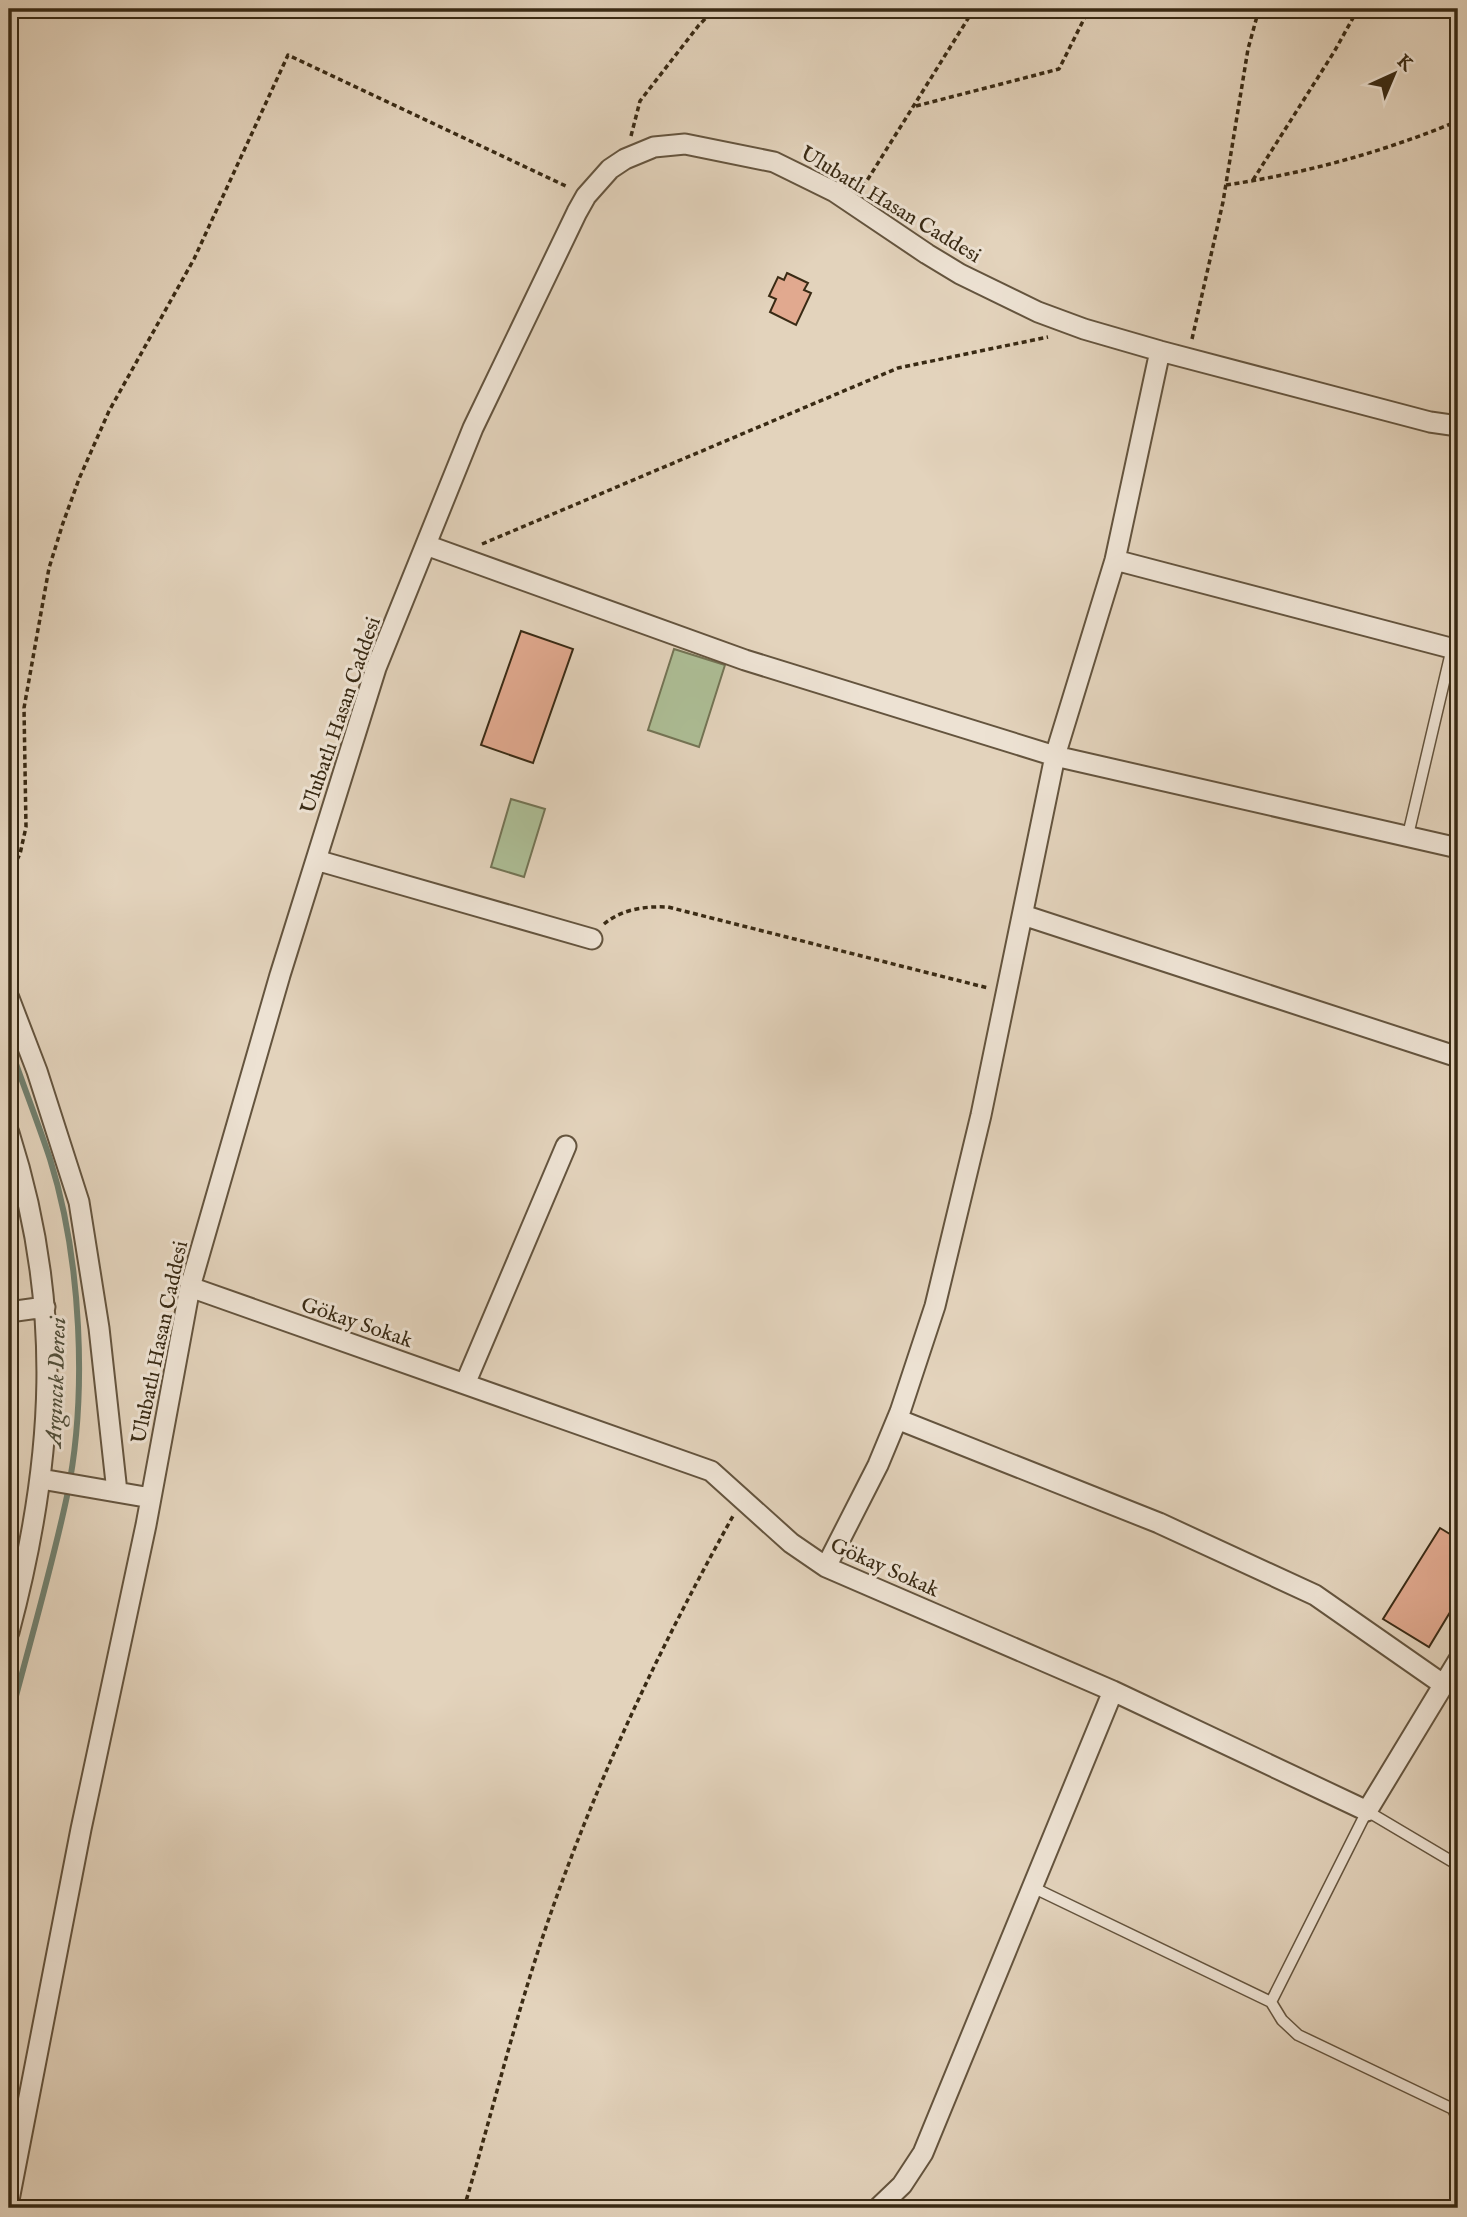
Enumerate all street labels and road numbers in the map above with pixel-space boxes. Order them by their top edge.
street label: Ulubatlı Hasan Caddesi [795,141,986,270]
street label: Ulubatlı Hasan Caddesi [295,614,388,817]
street label: Ulubatlı Hasan Caddesi [126,1239,195,1446]
street label: Gökay Sokak [297,1292,417,1355]
street label: Gökay Sokak [826,1532,944,1605]

